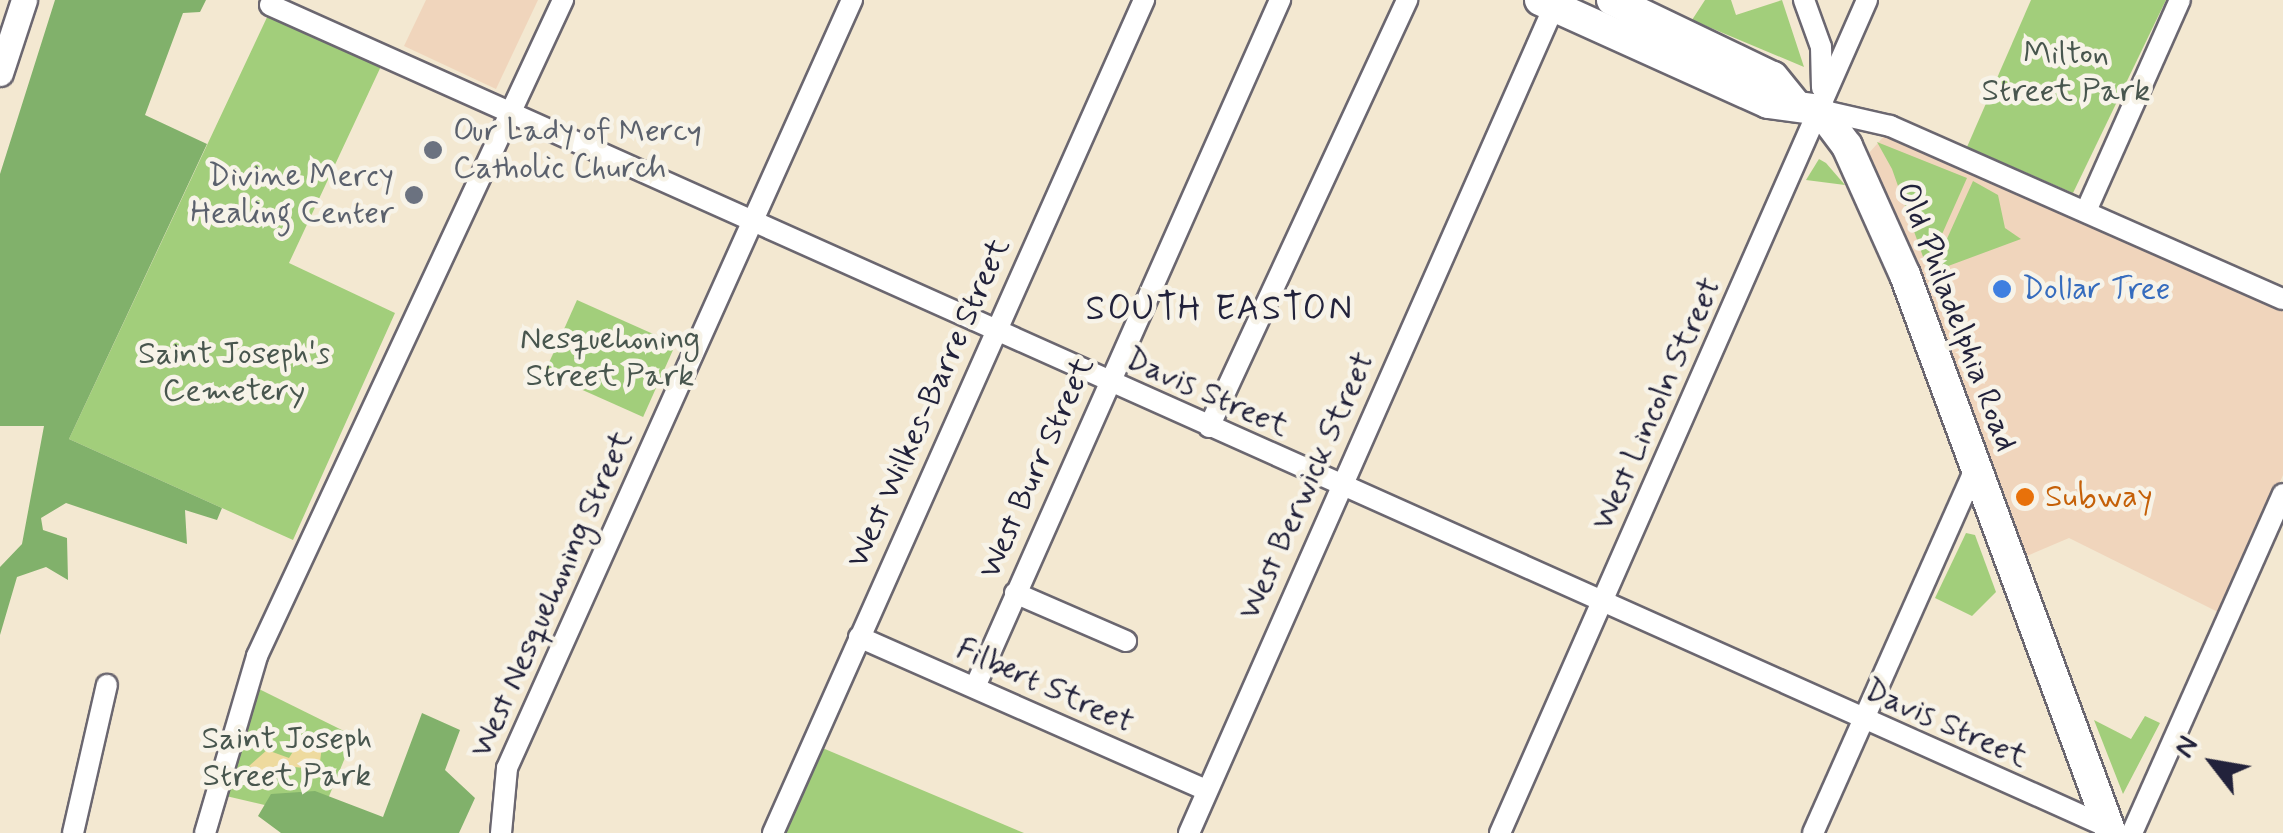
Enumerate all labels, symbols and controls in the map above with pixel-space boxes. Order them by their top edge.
park label: Milton Street Park [1984,36,2148,111]
place label: Our Lady of Mercy Catholic Church [453,113,703,188]
marker: Our Lady of Mercy Catholic Church [422,139,444,161]
place label: Divine Mercy Healing Center [185,158,394,233]
street label: Old Philadelphia Road [1888,179,2024,455]
marker: Divine Mercy Healing Center [403,184,425,206]
street label: West Wilkes-Barre Street [839,232,1019,574]
place label: Dollar Tree [2022,270,2165,308]
street label: West Lincoln Street [1584,272,1730,536]
marker: Dollar Tree [1991,278,2013,300]
district label: SOUTH EASTON [1083,288,1357,330]
park label: Nesquehoning Street Park [520,321,700,396]
park label: Saint Joseph's Cemetery [138,336,330,411]
street label: Davis Street [1120,340,1294,446]
street label: West Berwick Street [1231,347,1383,625]
street label: West Burr Street [971,351,1103,585]
street label: West Nesquehoning Street [462,424,642,764]
place label: Subway [2045,478,2153,516]
marker: Subway [2014,486,2036,508]
street label: Filbert Street [951,630,1139,742]
street label: Davis Street [1859,671,2033,777]
north arrow [2163,713,2263,813]
park label: Saint Joseph Street Park [201,721,373,796]
text: N [2166,730,2208,765]

